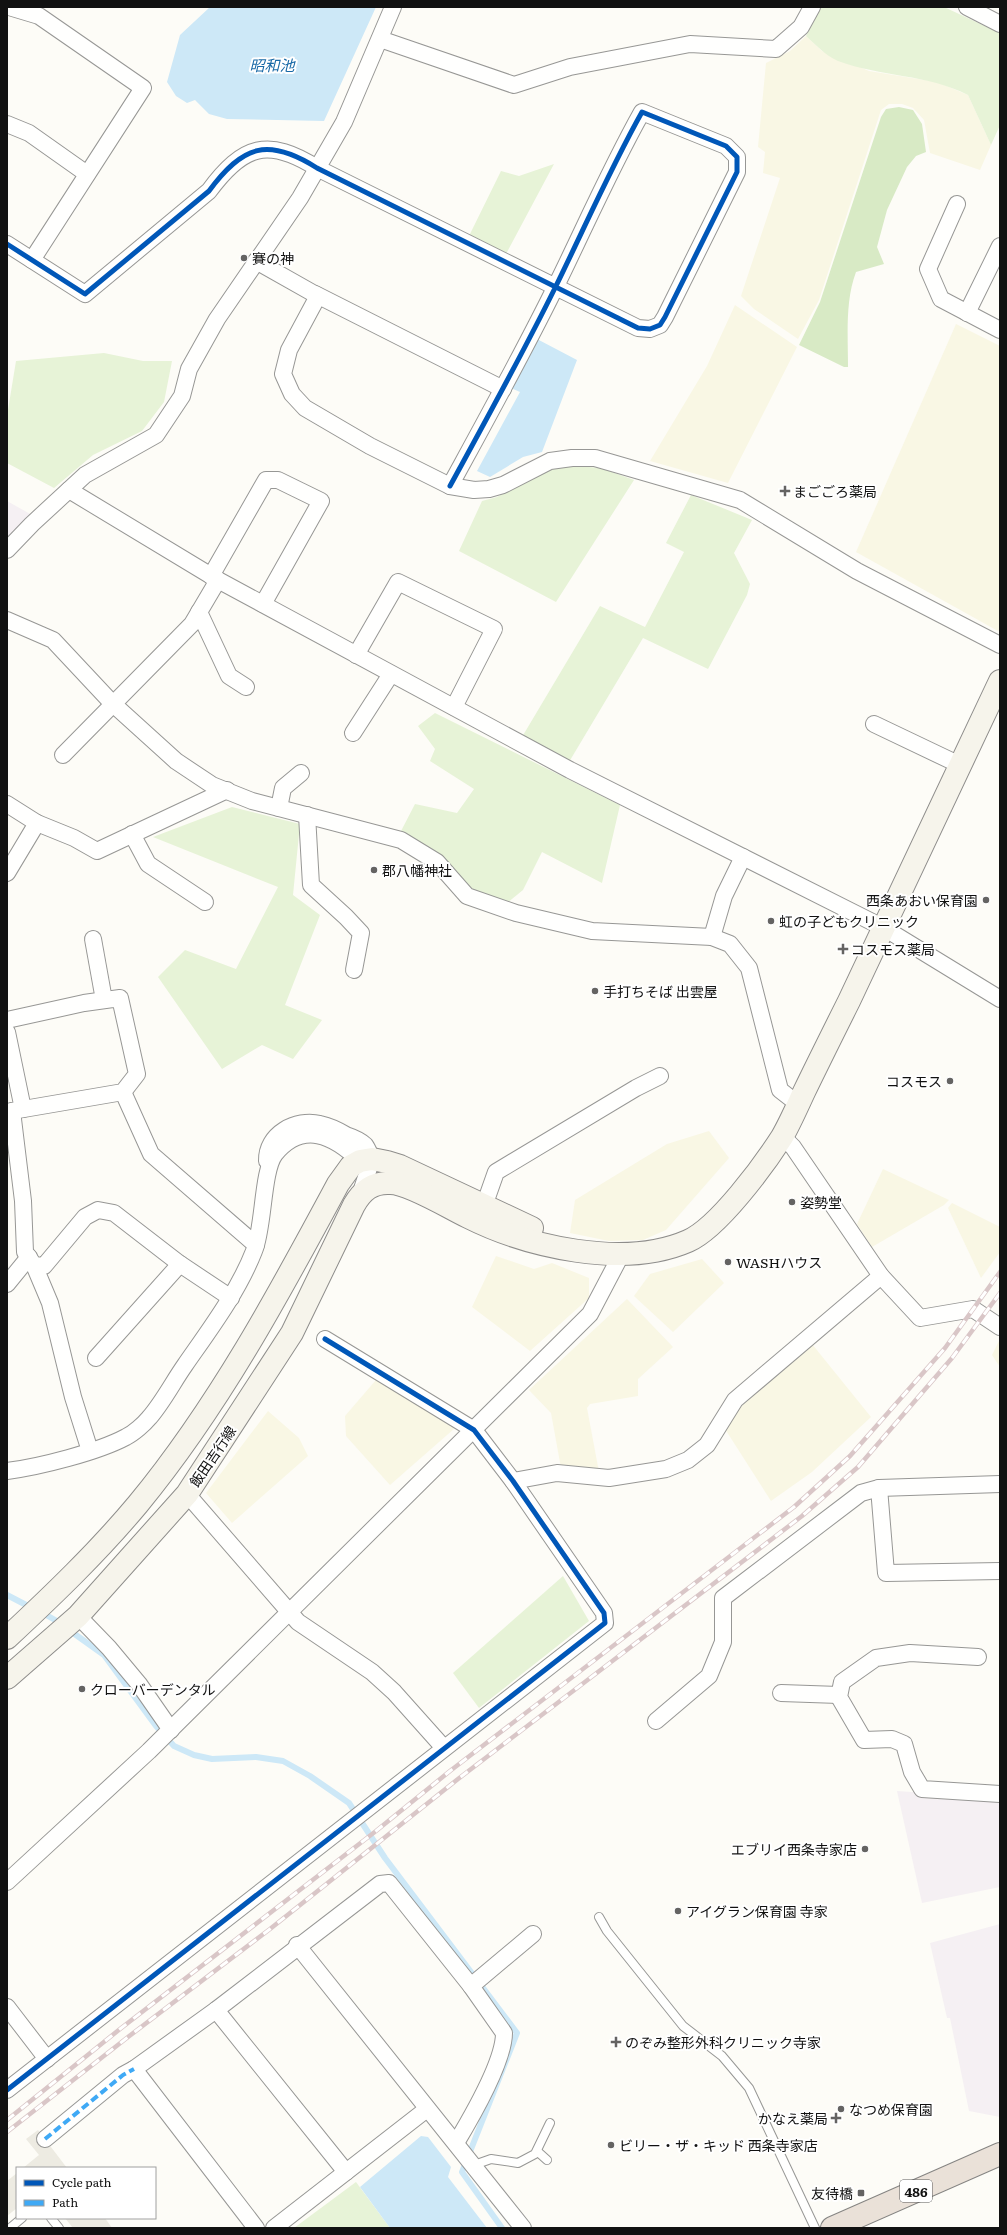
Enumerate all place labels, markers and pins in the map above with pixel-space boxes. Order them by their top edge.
place label: 賽の神 [252,248,294,268]
marker: 賽の神 [239,253,249,263]
place label: まごごろ薬局 [793,481,877,501]
marker: まごごろ薬局 [780,486,790,496]
place label: 郡八幡神社 [382,860,452,880]
marker: 郡八幡神社 [369,865,379,875]
place label: 西条あおい保育園 [866,890,978,910]
marker: 西条あおい保育園 [981,895,991,905]
place label: 虹の子どもクリニック [779,911,919,931]
marker: 虹の子どもクリニック [766,916,776,926]
place label: コスモス薬局 [851,939,935,959]
marker: コスモス薬局 [838,944,848,954]
place label: 手打ちそば 出雲屋 [603,981,718,1001]
marker: 手打ちそば 出雲屋 [590,986,600,996]
place label: コスモス [886,1071,942,1091]
marker: コスモス [945,1076,955,1086]
place label: 姿勢堂 [800,1192,842,1212]
marker: 姿勢堂 [787,1197,797,1207]
place label: WASHハウス [736,1252,822,1272]
marker: WASHハウス [723,1257,733,1267]
place label: クローバーデンタル [90,1679,216,1699]
marker: クローバーデンタル [77,1684,87,1694]
place label: エブリイ西条寺家店 [731,1839,857,1859]
marker: エブリイ西条寺家店 [860,1844,870,1854]
place label: アイグラン保育園 寺家 [686,1901,828,1921]
marker: アイグラン保育園 寺家 [673,1906,683,1916]
place label: のぞみ整形外科クリニック寺家 [625,2032,821,2052]
marker: のぞみ整形外科クリニック寺家 [610,2036,622,2048]
place label: なつめ保育園 [849,2099,933,2119]
marker: なつめ保育園 [836,2104,846,2114]
place label: かなえ薬局 [758,2108,828,2128]
marker: かなえ薬局 [831,2113,841,2123]
place label: ビリー・ザ・キッド 西条寺家店 [619,2135,818,2155]
marker: ビリー・ザ・キッド 西条寺家店 [606,2140,616,2150]
place label: 友待橋 [811,2183,853,2203]
marker: 友待橋 [856,2188,866,2198]

